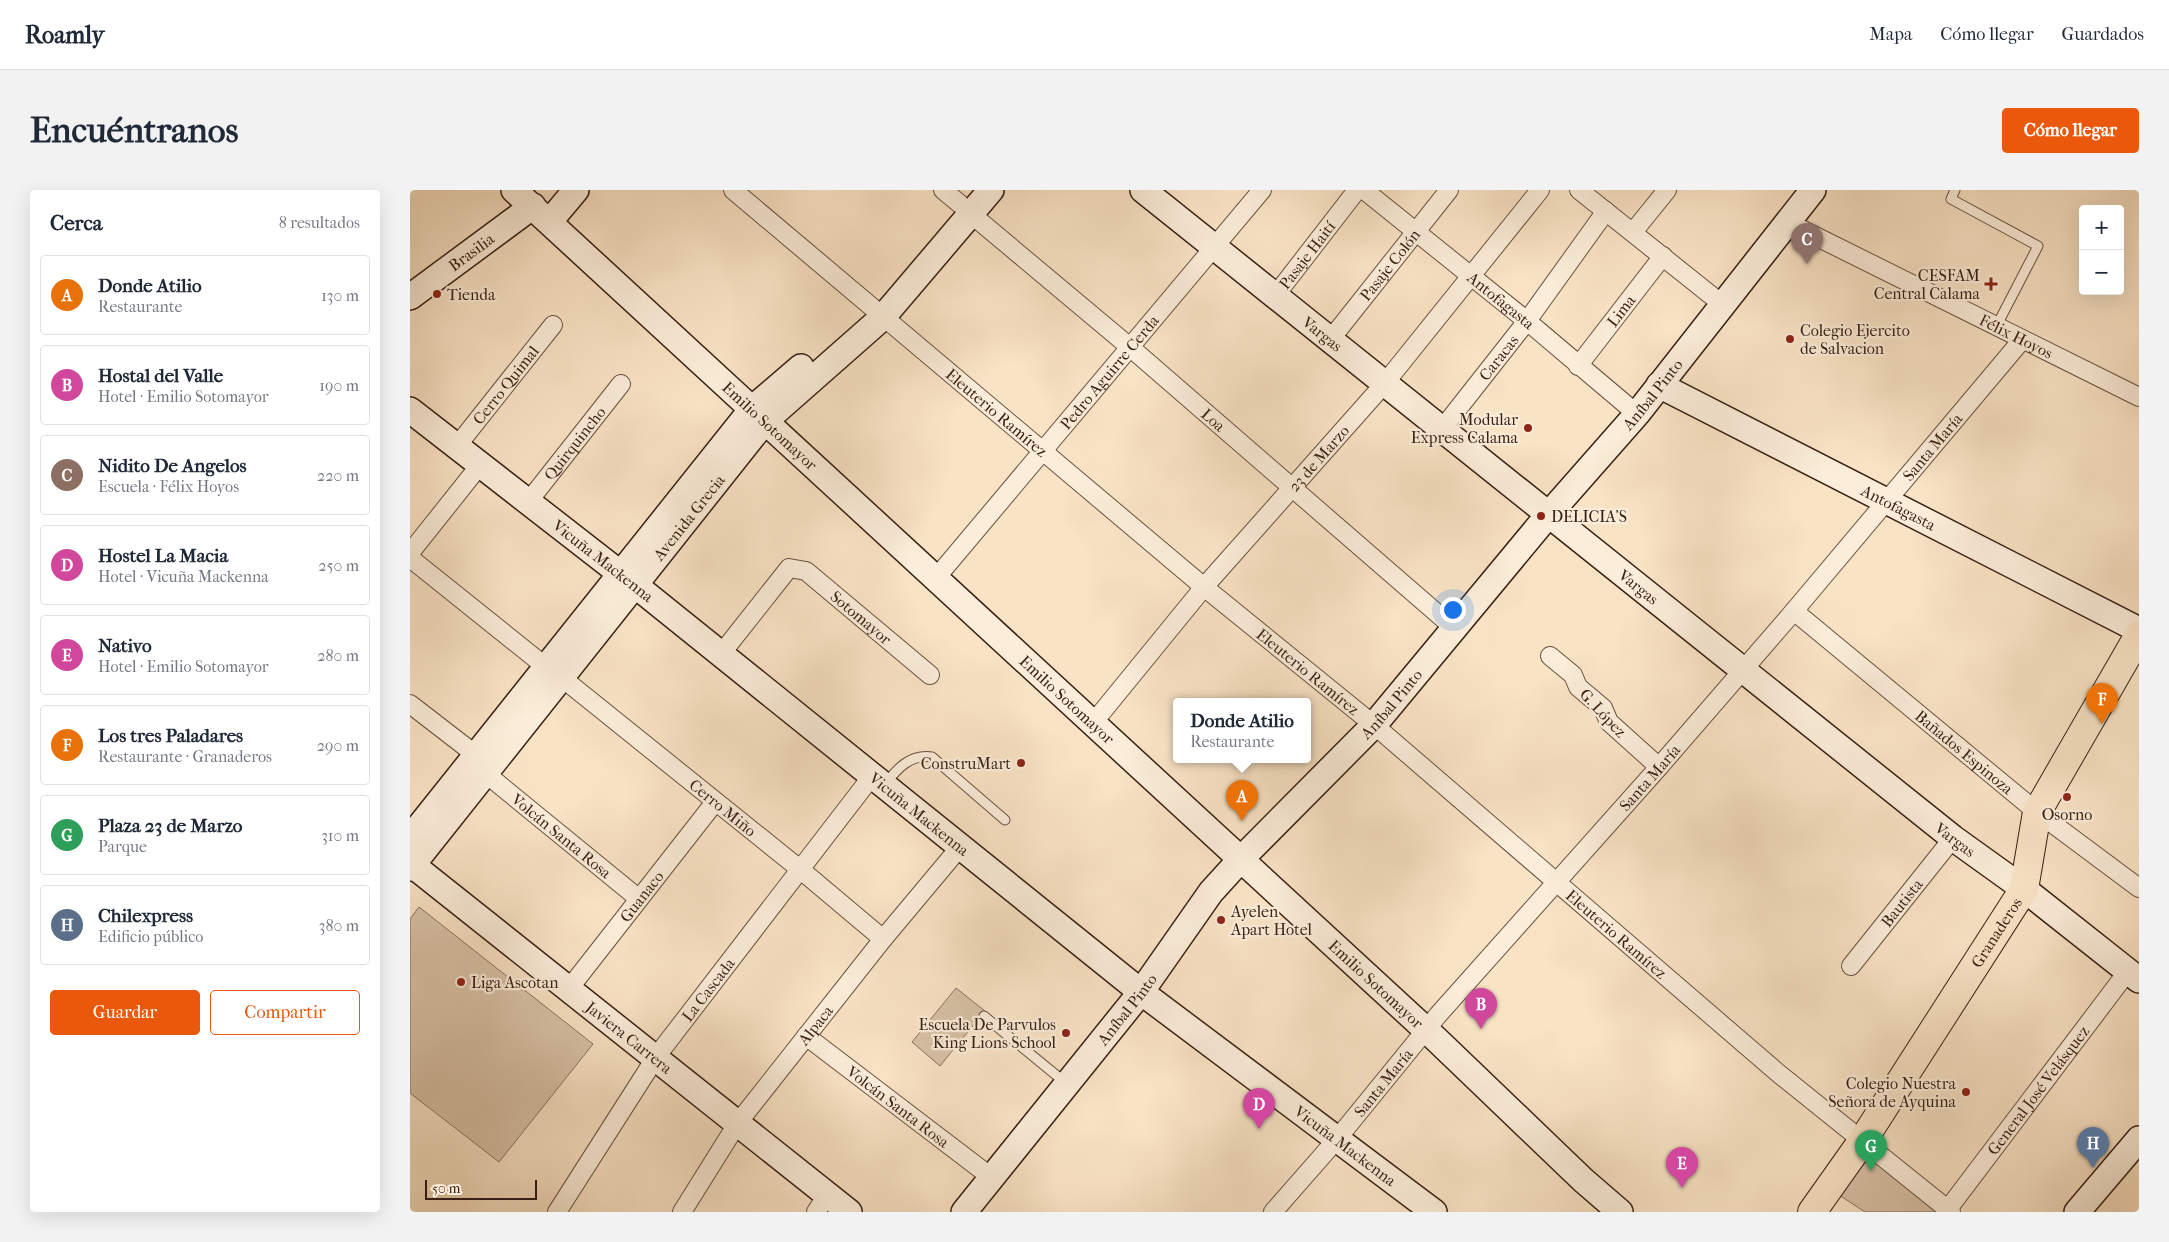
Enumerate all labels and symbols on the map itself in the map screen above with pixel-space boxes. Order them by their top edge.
street label: Pasaje Haití [1275,217,1339,293]
pin: C [1791,223,1823,264]
street label: Pasaje Colón [1355,225,1424,304]
street label: Brasilia [445,228,498,275]
place label: CESFAM Central Calama [1874,266,1981,303]
street label: Antofagasta [1463,267,1539,333]
marker: CESFAM Central Calama [1984,277,1998,291]
place label: Tienda [447,285,496,304]
marker: Tienda [431,288,443,300]
street label: Lima [1603,290,1639,330]
street label: Félix Hoyos [1976,310,2056,362]
street label: Pedro Aguirre Cerda [1056,311,1163,433]
street label: Vargas [1298,311,1346,355]
place label: Colegio Ejercito de Salvacion [1800,321,1910,358]
street label: Caracas [1474,331,1522,384]
marker: Colegio Ejercito de Salvacion [1784,333,1796,345]
street label: Cerro Quimal [468,341,543,428]
street label: Aníbal Pinto [1617,355,1686,434]
street label: Eleuterio Ramírez [942,364,1051,460]
street label: Emilio Sotomayor [719,377,821,474]
street label: Quirquincho [540,403,609,484]
street label: Loa [1198,404,1230,435]
street label: Santa María [1898,409,1966,485]
place label: Modular Express Calama [1411,410,1519,447]
street label: 23 de Marzo [1284,421,1353,495]
marker: Modular Express Calama [1522,422,1534,434]
street label: Avenida Grecia [648,470,729,565]
street label: Antofagasta [1857,480,1939,534]
place label: DELICIA'S [1551,507,1627,526]
marker: DELICIA'S [1535,510,1547,522]
street label: Vicuña Mackenna [549,515,658,606]
street label: Vargas [1614,564,1663,608]
street label: Sotomayor [827,586,896,648]
your location [1440,597,1466,623]
street label: Eleuterio Ramírez [1253,624,1363,719]
street label: Emilio Sotomayor [1016,651,1119,748]
street label: Aníbal Pinto [1356,665,1426,743]
pin: F [2086,683,2118,724]
street label: G. López [1576,685,1630,741]
street label: Bañados Espinoza [1911,706,2018,798]
street label: Santa María [1615,740,1684,815]
place label: ConstruMart [921,754,1011,773]
marker: ConstruMart [1015,757,1027,769]
street label: Vicuña Mackenna [865,767,973,860]
street label: Cerro Miño [686,775,760,840]
pin: A [1226,780,1258,821]
street label: Volcán Santa Rosa [507,789,616,882]
marker: Osorno [2061,791,2073,803]
place label: Osorno [2042,805,2092,824]
street label: Vargas [1931,817,1979,861]
street label: Guanaco [615,867,667,926]
street label: Bautista [1877,874,1927,931]
street label: Eleuterio Ramírez [1562,885,1671,982]
street label: Granaderos [1967,894,2026,971]
place label: Ayelen Apart Hotel [1230,902,1313,939]
marker: Ayelen Apart Hotel [1215,914,1227,926]
street label: Emilio Sotomayor [1325,936,1428,1032]
street label: La Cascada [677,953,739,1025]
street label: Aníbal Pinto [1092,970,1160,1049]
place label: Liga Ascotan [471,973,559,992]
marker: Liga Ascotan [455,976,467,988]
pin: B [1465,988,1497,1029]
street label: Javiera Carrera [581,996,677,1078]
street label: Alpaca [793,1001,837,1049]
place label: Escuela De Parvulos King Lions School [919,1015,1057,1052]
street label: General José Velásquez [1983,1022,2093,1158]
marker: Escuela De Parvulos King Lions School [1060,1027,1072,1039]
street label: Santa María [1350,1044,1417,1120]
street label: Volcán Santa Rosa [843,1061,953,1152]
place label: Colegio Nuestra Señora de Ayquina [1828,1074,1957,1111]
marker: Colegio Nuestra Señora de Ayquina [1960,1086,1972,1098]
pin: D [1243,1088,1275,1129]
street label: Vicuña Mackenna [1290,1101,1400,1190]
pin: H [2077,1127,2109,1168]
pin: G [1855,1130,1887,1171]
pin: E [1666,1147,1698,1188]
scale bar [425,1177,538,1200]

